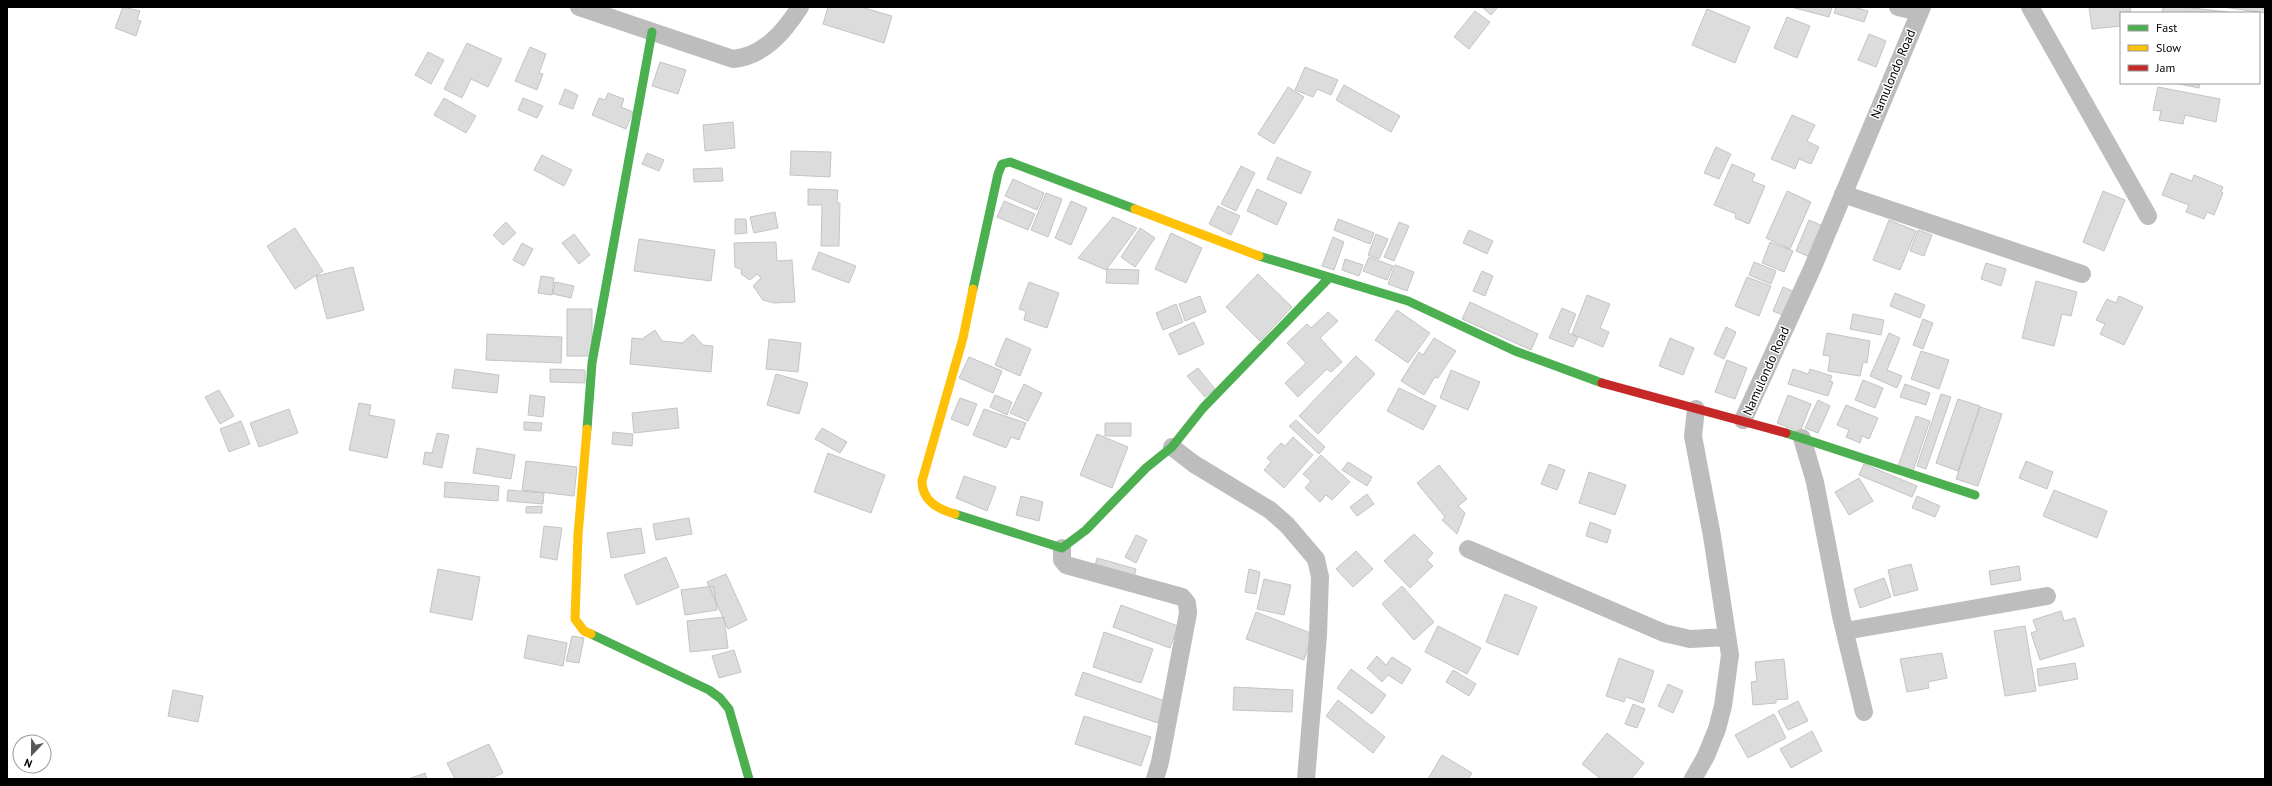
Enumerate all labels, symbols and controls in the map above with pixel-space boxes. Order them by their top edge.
legend [2120,12,2260,84]
text: Fast [2156,20,2177,35]
street label: Namulondo Road [1866,27,1920,121]
text: Slow [2156,40,2181,55]
text: Jam [2155,60,2175,75]
street label: Namulondo Road [1739,324,1793,418]
north arrow [12,734,52,774]
text: N [22,755,34,771]

